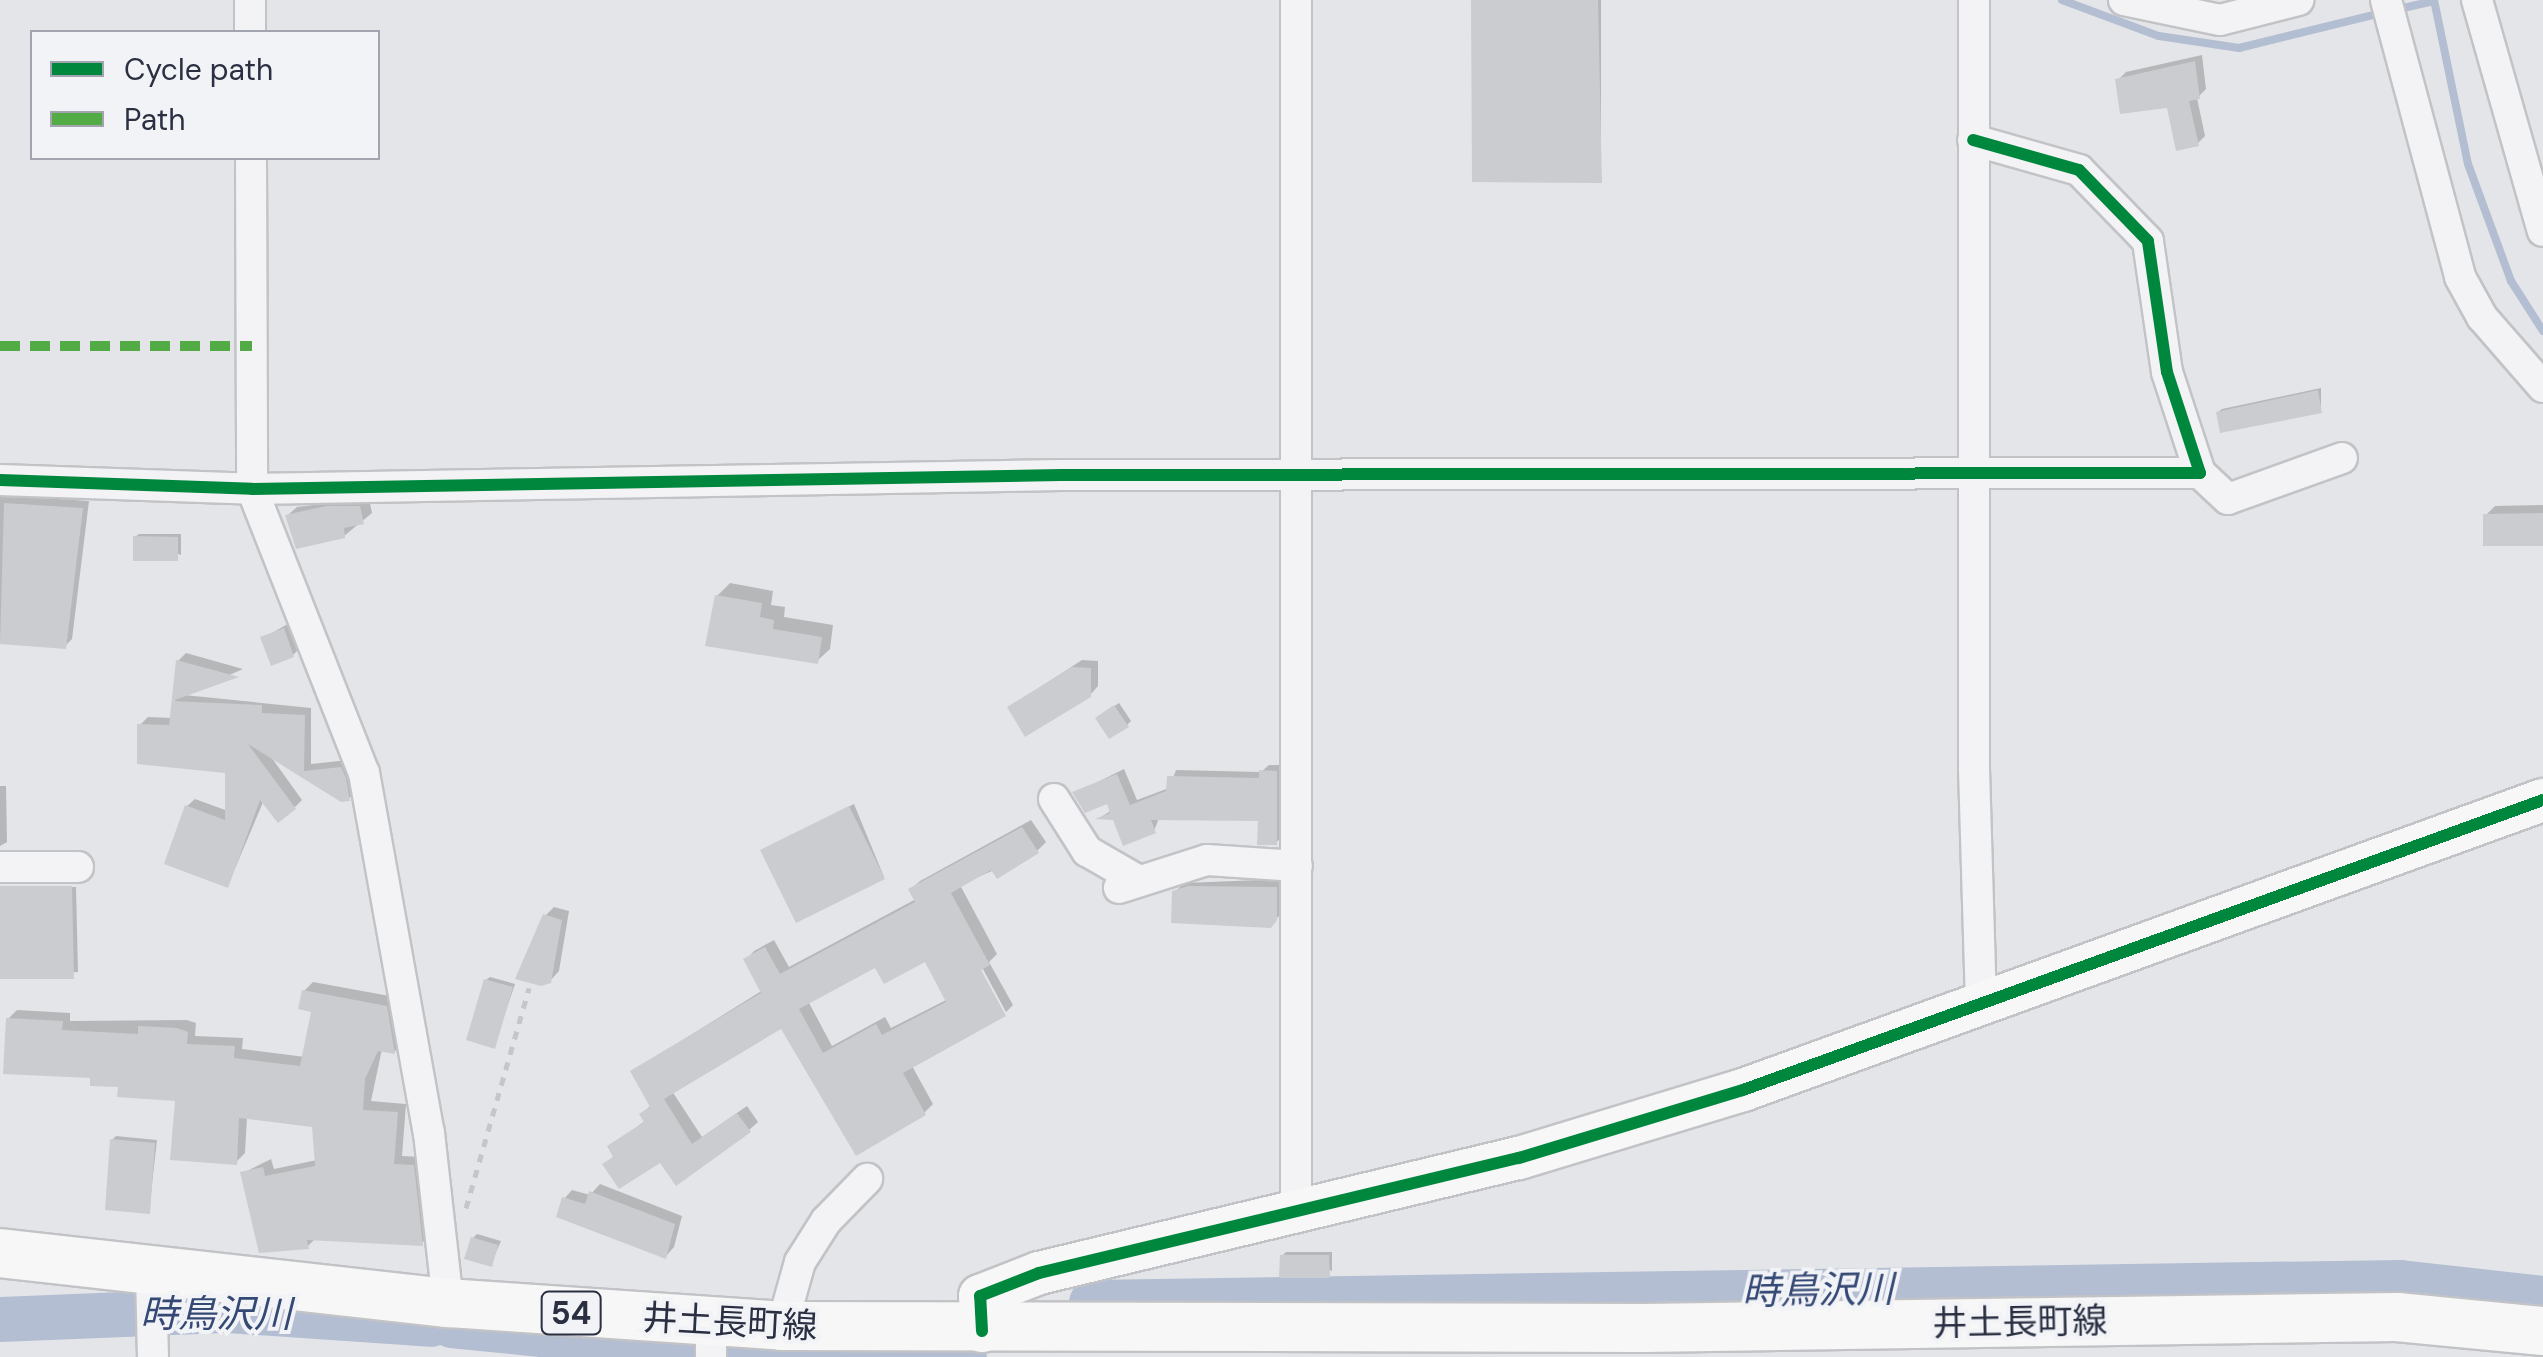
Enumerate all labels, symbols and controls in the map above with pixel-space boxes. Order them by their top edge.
legend [30,30,380,160]
text: Cycle path [124,50,273,89]
text: Path [124,100,186,139]
water label: 時鳥沢川 [1742,1267,1894,1315]
road number: 54 [538,1286,604,1340]
water label: 時鳥沢川 [140,1292,292,1338]
street label: 井土長町線 [642,1296,818,1348]
street label: 井土長町線 [1932,1299,2108,1345]

